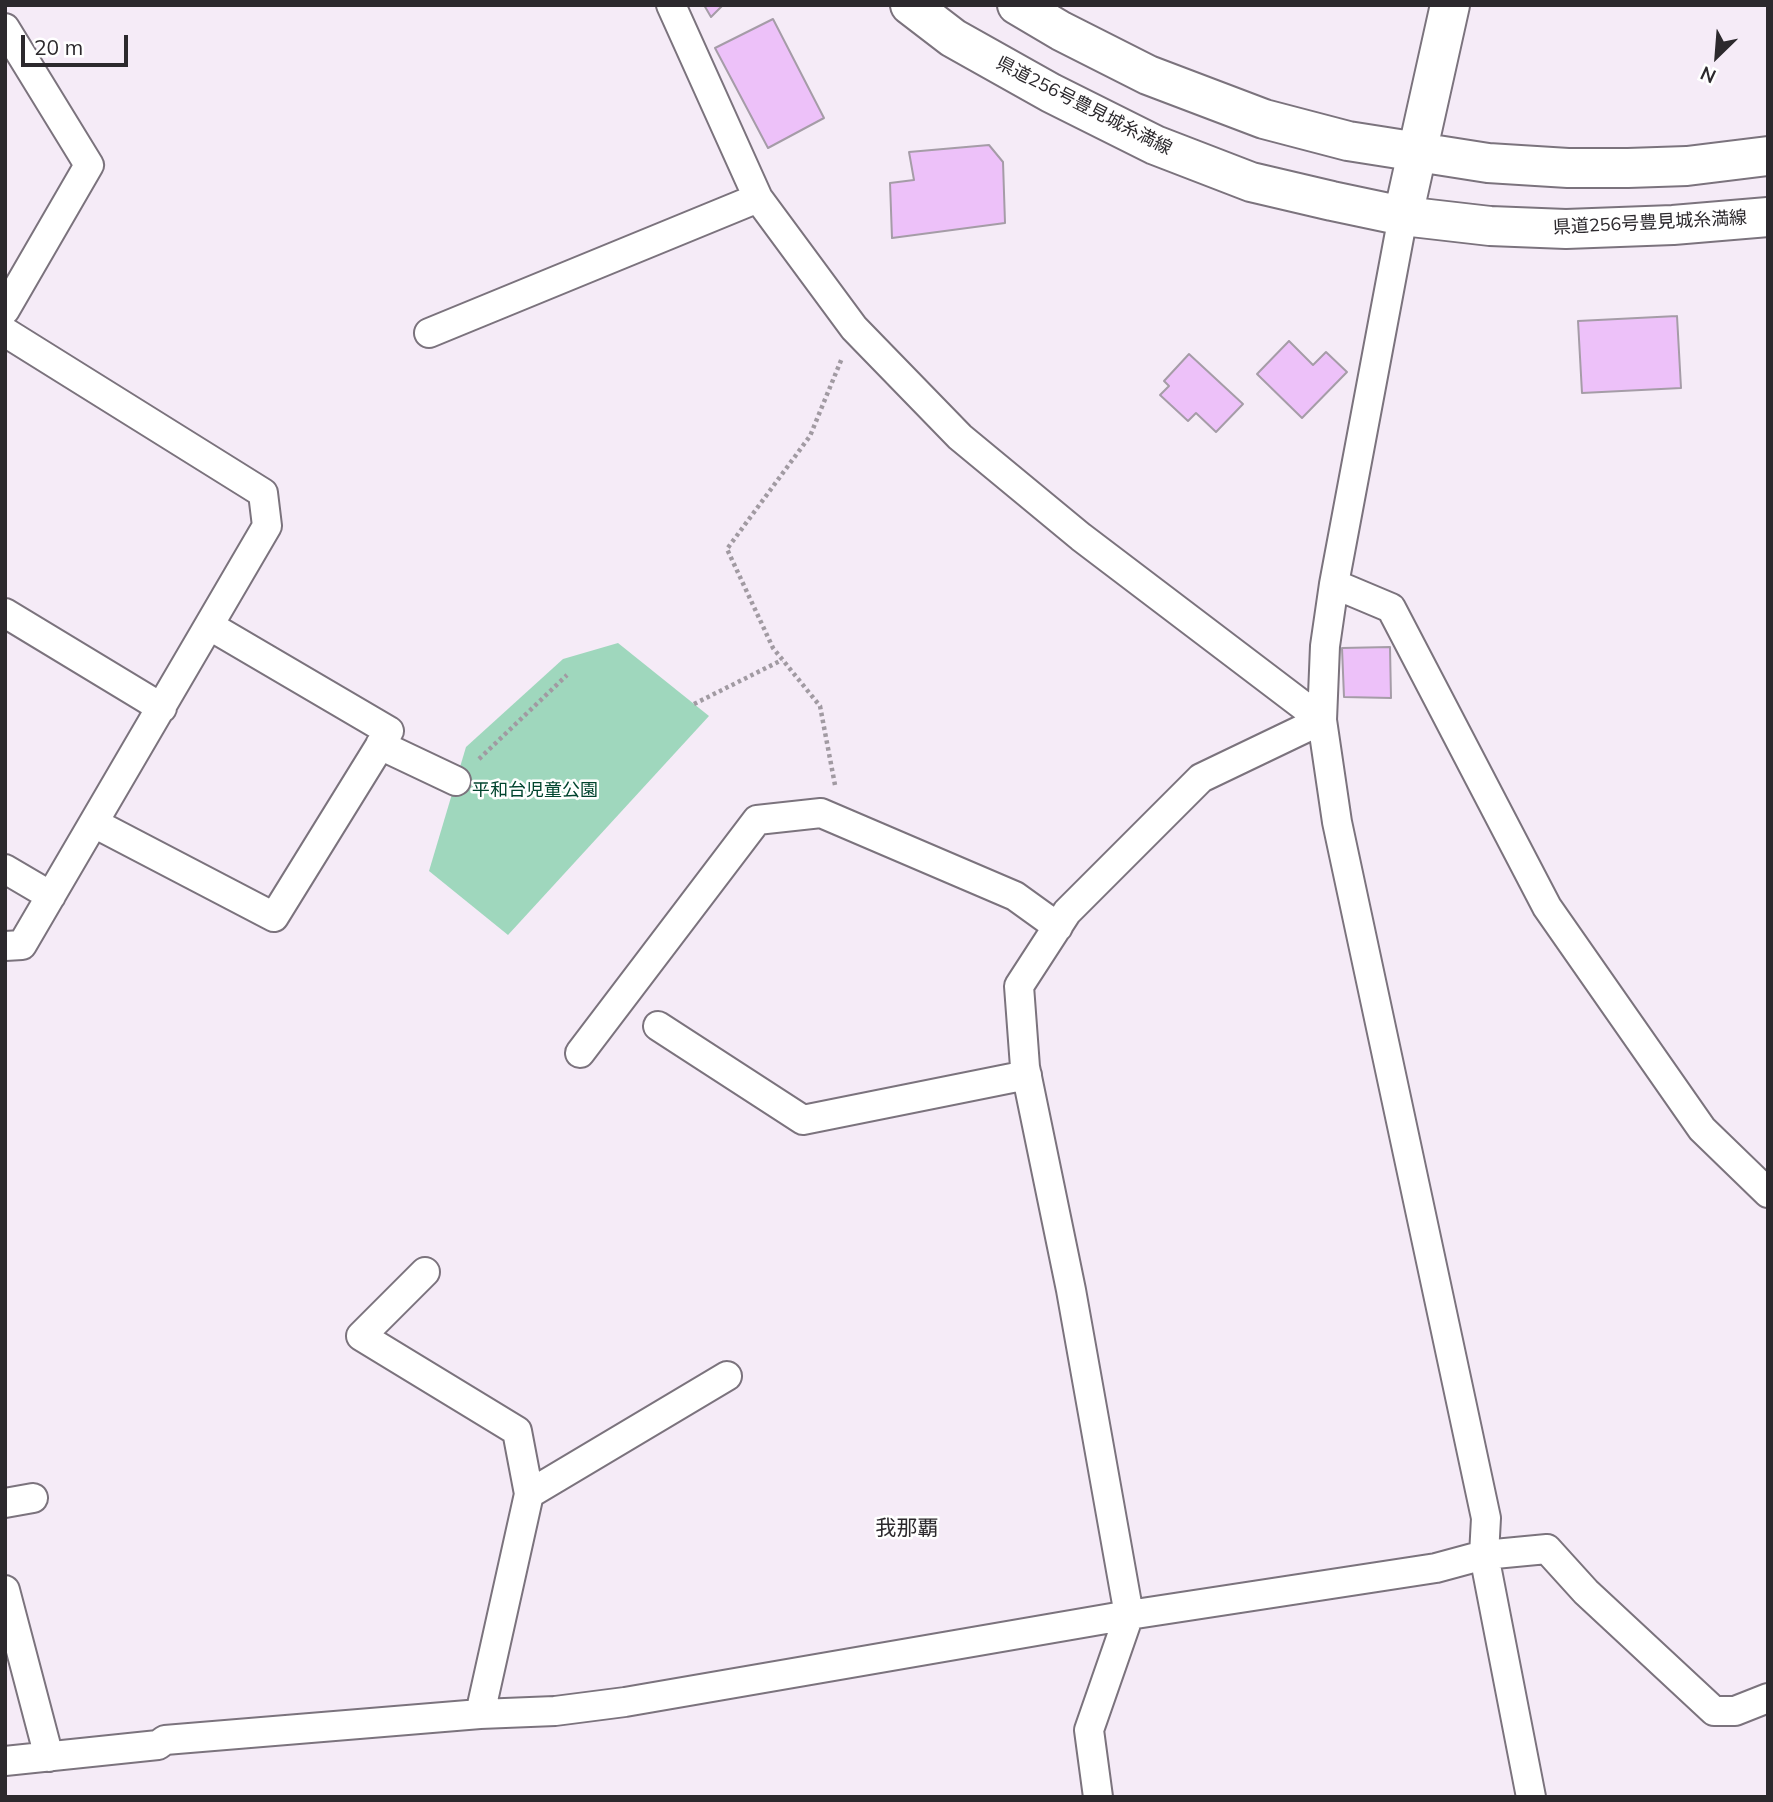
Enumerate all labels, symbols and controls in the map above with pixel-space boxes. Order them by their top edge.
scale bar [24,21,131,65]
north arrow [1682,21,1752,91]
text: 20 m [34,34,83,60]
street label: 県道256号豊見城糸満線 [992,52,1176,160]
text: N [1697,61,1720,89]
street label: 県道256号豊見城糸満線 [1552,207,1748,239]
park label: 平和台児童公園 [472,780,598,802]
district label: 我那覇 [876,1516,938,1542]

